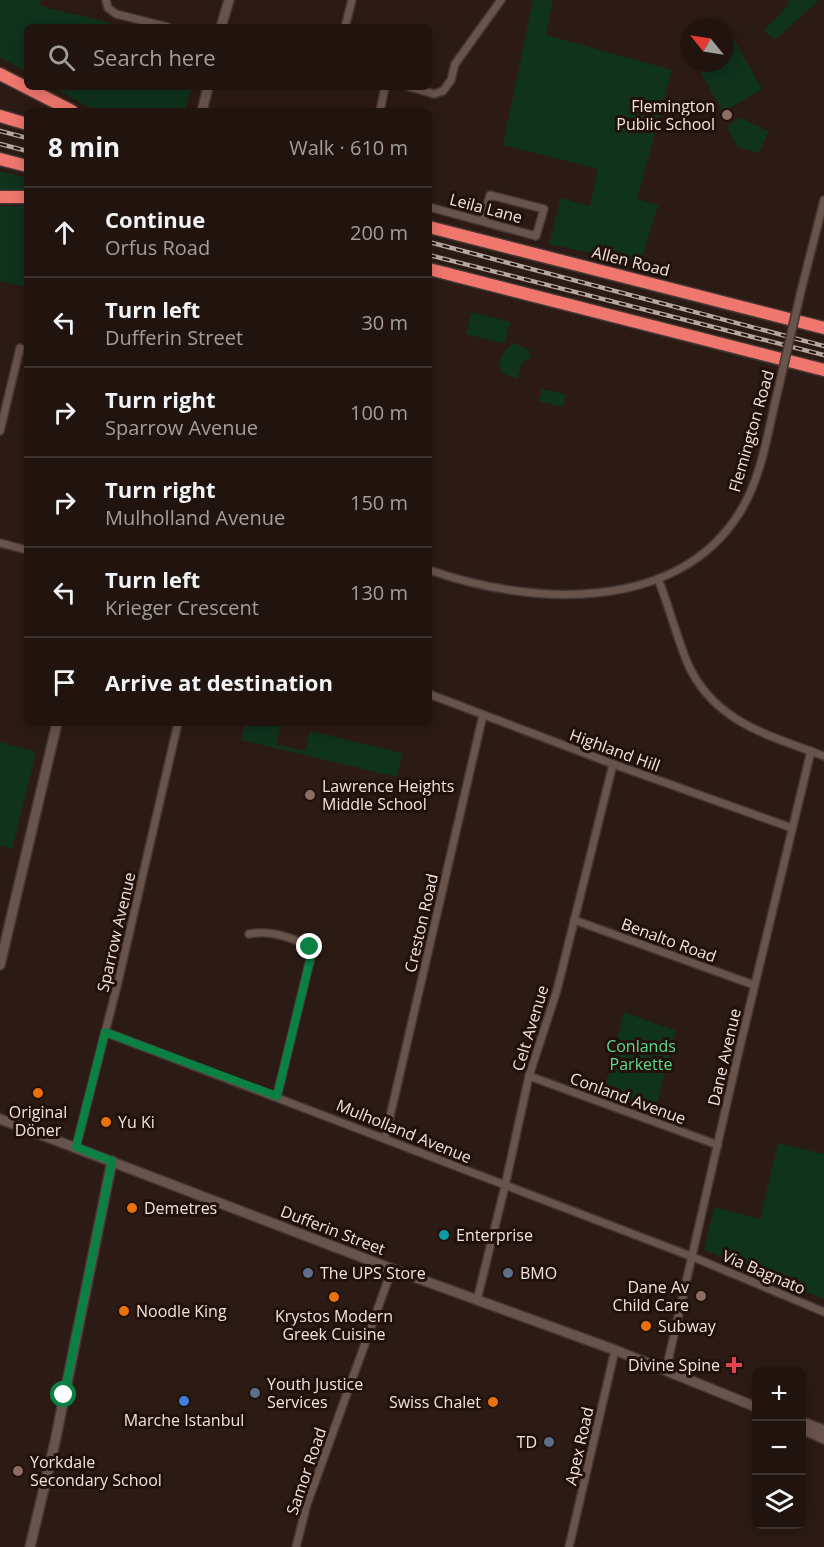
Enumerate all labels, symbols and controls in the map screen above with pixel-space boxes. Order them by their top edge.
north arrow [680,18,734,72]
search box [24,24,432,90]
icon: search [45,41,78,74]
text: Search here [93,42,216,72]
place label: Flemington Public School [616,95,715,135]
marker: Flemington Public School [720,108,734,122]
text: 8 min [48,129,120,165]
text: Walk · 610 m [289,134,408,161]
street label: Leila Lane [447,188,525,228]
text: Continue [105,204,205,234]
icon: ahead [48,216,81,249]
text: 200 m [350,219,408,246]
text: Orfus Road [105,234,210,261]
street label: Allen Road [590,241,672,281]
text: Turn left [105,294,200,324]
icon: left [48,306,81,339]
text: 30 m [361,309,408,336]
text: Dufferin Street [105,324,243,351]
street label: Flemington Road [723,367,779,495]
text: Turn right [105,384,216,414]
icon: right [48,396,81,429]
text: 100 m [350,399,408,426]
text: Sparrow Avenue [105,414,258,441]
text: Turn right [105,474,216,504]
icon: right [48,486,81,519]
text: 150 m [350,489,408,516]
text: Mulholland Avenue [105,504,285,531]
text: Turn left [105,564,200,594]
icon: left [48,576,81,609]
text: 130 m [350,579,408,606]
text: Krieger Crescent [105,594,259,621]
icon: arrive [48,666,81,699]
text: Arrive at destination [105,667,333,697]
street label: Highland Hill [567,723,663,777]
place label: Lawrence Heights Middle School [322,775,454,815]
marker: Lawrence Heights Middle School [303,788,317,802]
street label: Sparrow Avenue [92,870,140,994]
street label: Creston Road [399,871,443,975]
street label: Benalto Road [618,913,720,967]
route end [296,933,322,959]
street label: Celt Avenue [507,982,553,1074]
street label: Dane Avenue [702,1006,746,1108]
park label: Conlands Parkette [606,1035,676,1075]
street label: Conland Avenue [567,1067,689,1129]
marker: Original Döner [31,1086,45,1100]
street label: Mulholland Avenue [333,1094,475,1168]
place label: Original Döner [9,1101,67,1141]
place label: Yu Ki [118,1111,155,1133]
marker: Yu Ki [99,1115,113,1129]
place label: Demetres [144,1197,217,1219]
street label: Dufferin Street [278,1200,389,1260]
marker: Demetres [125,1201,139,1215]
place label: Enterprise [456,1224,533,1246]
marker: Enterprise [437,1228,451,1242]
street label: Via Bagnato [719,1245,809,1299]
place label: The UPS Store [320,1262,426,1284]
place label: BMO [520,1262,557,1284]
marker: The UPS Store [301,1266,315,1280]
marker: BMO [501,1266,515,1280]
place label: Dane Av Child Care [613,1276,689,1316]
marker: Dane Av Child Care [694,1289,708,1303]
marker: Krystos Modern Greek Cuisine [327,1290,341,1304]
place label: Noodle King [136,1300,227,1322]
marker: Noodle King [117,1304,131,1318]
place label: Krystos Modern Greek Cuisine [275,1305,393,1345]
place label: Subway [658,1315,717,1337]
marker: Subway [639,1319,653,1333]
place label: Divine Spine [628,1354,720,1376]
marker: Divine Spine [725,1356,743,1374]
map controls [752,1367,806,1529]
button: + [752,1367,806,1421]
place label: Youth Justice Services [267,1373,363,1413]
route start [50,1381,76,1407]
marker: Youth Justice Services [248,1386,262,1400]
place label: Swiss Chalet [389,1391,481,1413]
marker: Marche Istanbul [177,1394,191,1408]
marker: Swiss Chalet [486,1395,500,1409]
street label: Apex Road [559,1405,599,1487]
place label: Marche Istanbul [124,1409,244,1431]
button: − [752,1421,806,1475]
street label: Samor Road [281,1424,331,1518]
place label: TD [517,1431,537,1453]
marker: TD [542,1435,556,1449]
place label: Yorkdale Secondary School [30,1451,162,1491]
marker: Yorkdale Secondary School [11,1464,25,1478]
button: layers [752,1475,806,1529]

